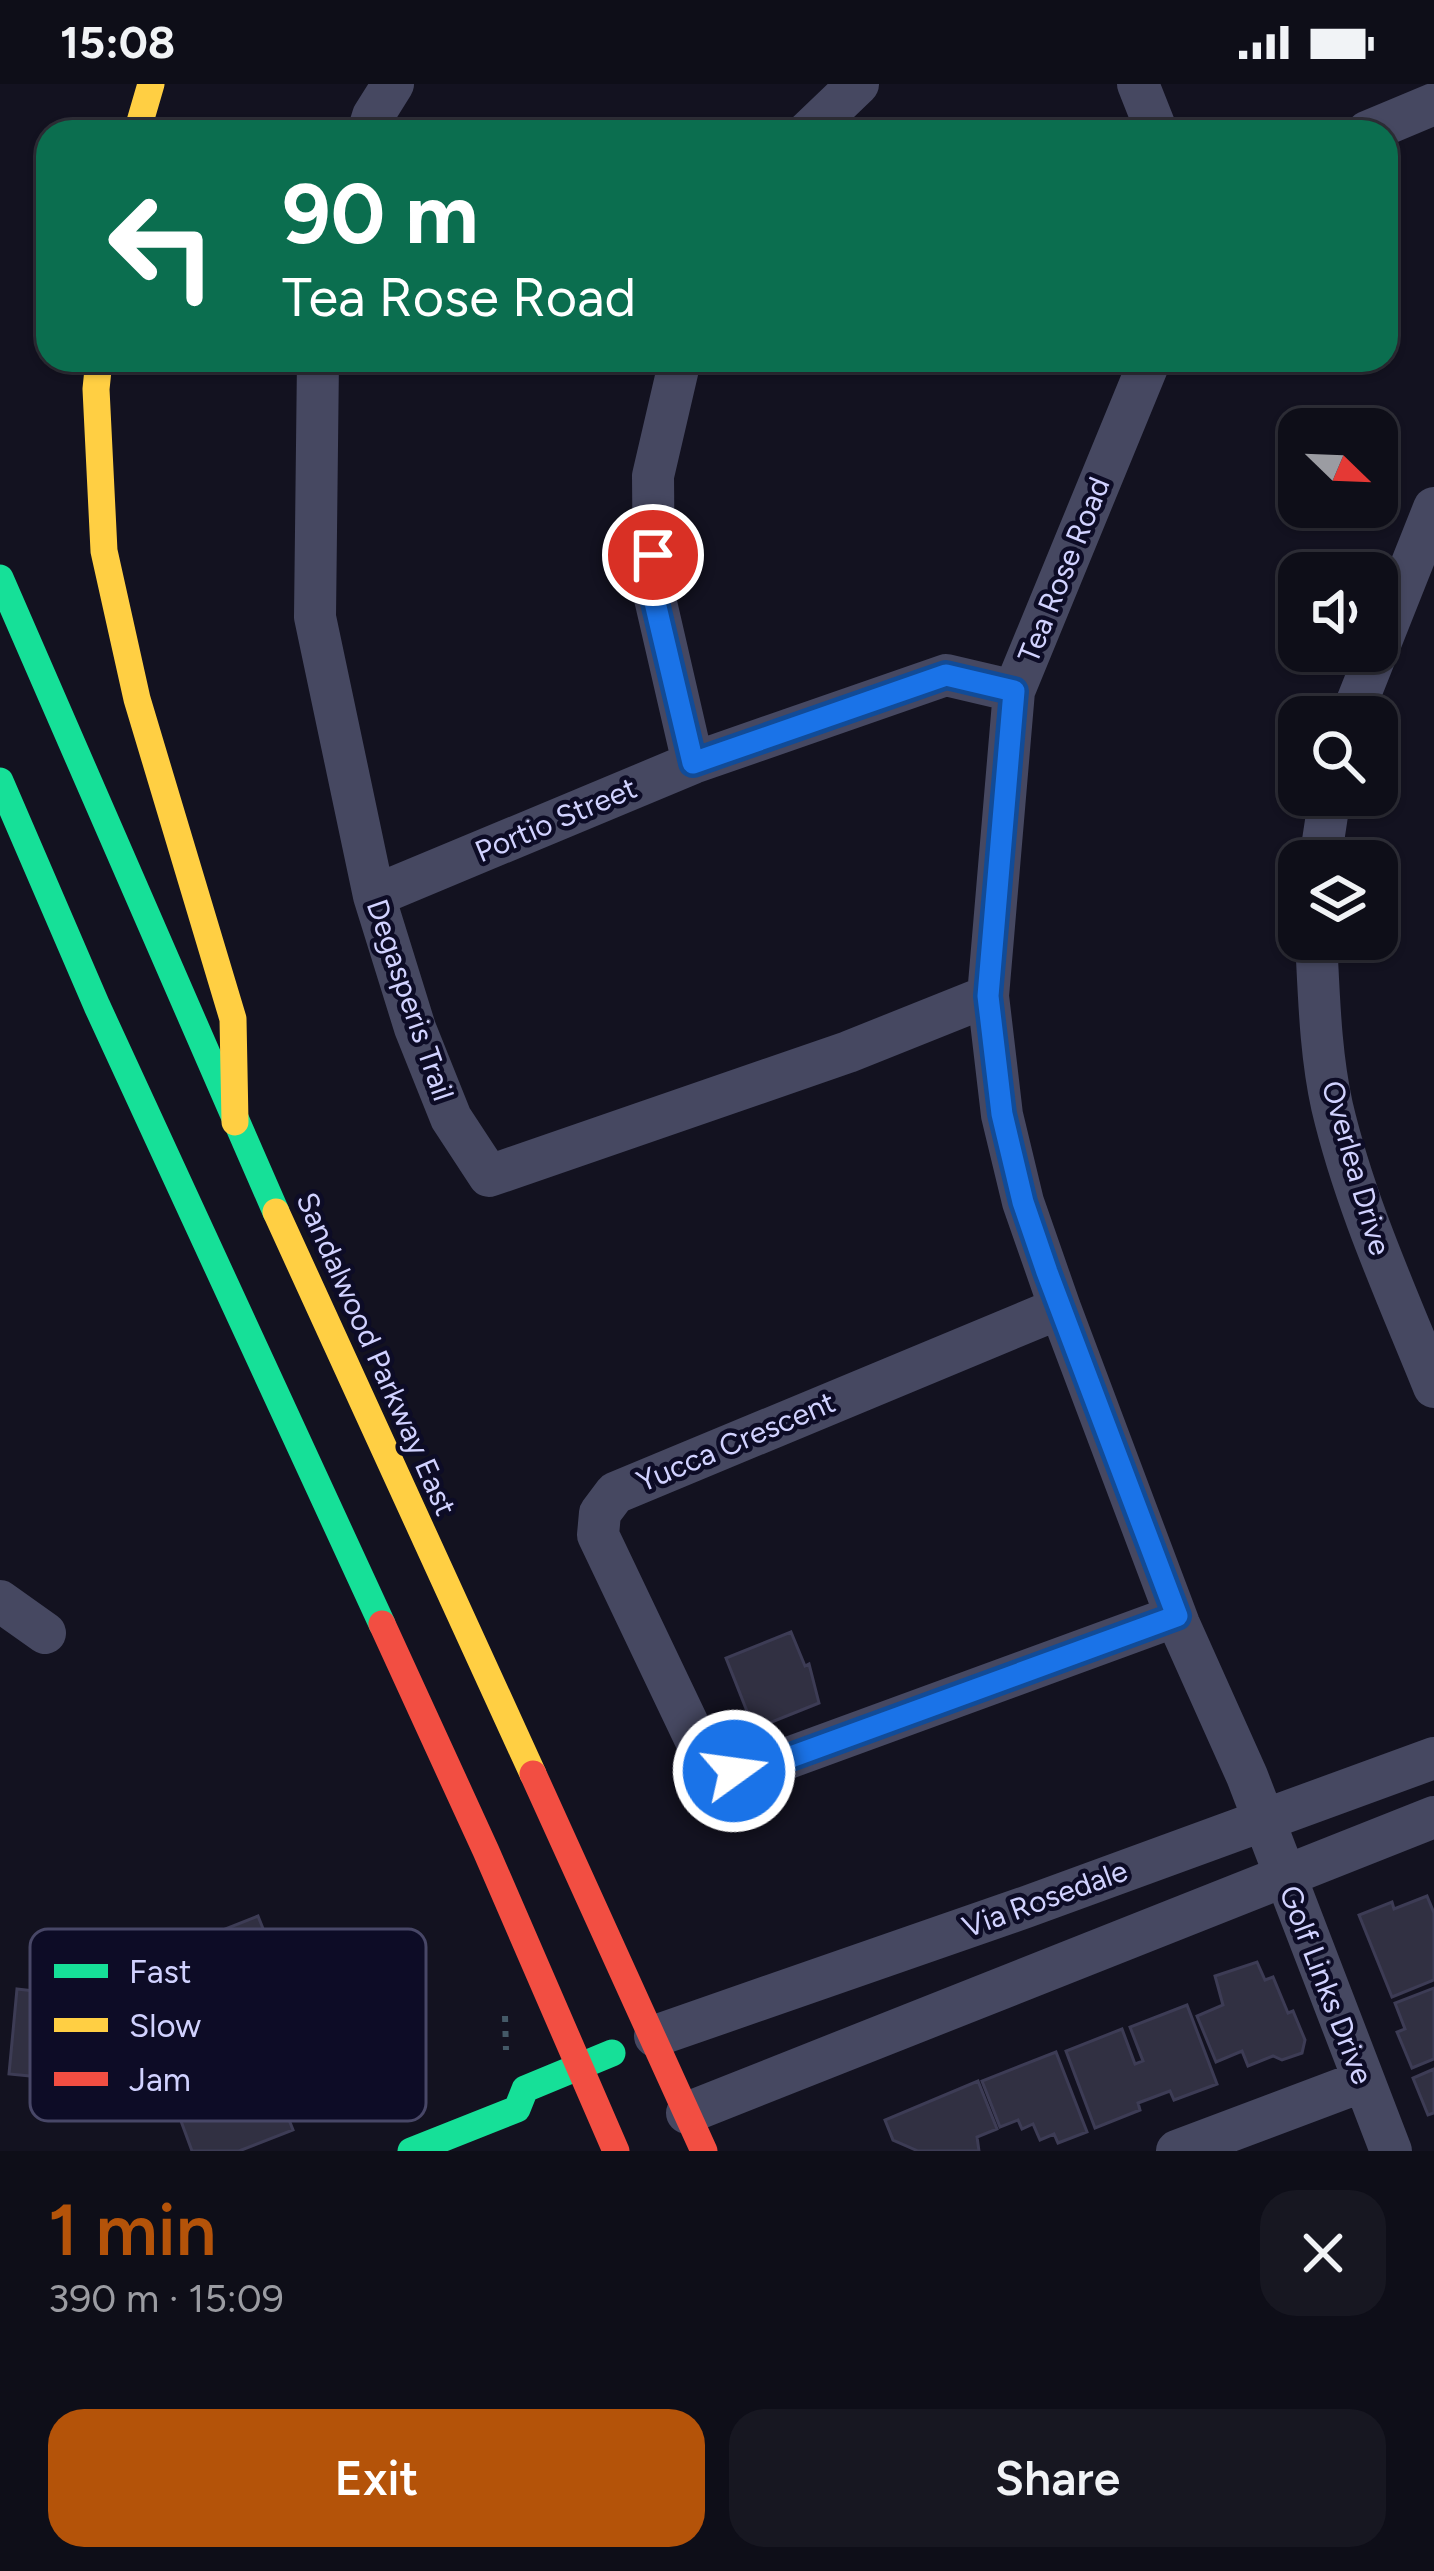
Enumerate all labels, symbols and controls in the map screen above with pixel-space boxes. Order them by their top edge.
text: 15:08 [60,15,175,69]
text: 90 m [282,163,478,264]
icon: left [84,168,240,324]
text: Tea Rose Road [282,265,636,330]
north arrow [1278,408,1398,528]
map controls [1278,408,1398,960]
street label: Tea Rose Road [1010,472,1118,668]
pin [602,504,704,606]
icon: arrive [620,522,686,588]
button: sound [1278,552,1398,672]
button: search [1278,696,1398,816]
street label: Portio Street [470,769,642,870]
button: layers [1278,840,1398,960]
street label: Degasperis Trail [359,894,462,1105]
street label: Overlea Drive [1314,1076,1399,1260]
street label: Sandalwood Parkway East [288,1187,464,1521]
street label: Yucca Crescent [631,1383,841,1500]
position arrow [671,1708,797,1834]
street label: Via Rosedale [957,1852,1132,1945]
street label: Golf Links Drive [1272,1880,1381,2089]
legend [30,1929,426,2121]
text: Fast [129,1952,191,1991]
text: Slow [129,2006,201,2045]
text: Jam [129,2060,191,2099]
text: 1 min [48,2187,216,2273]
button: close [1260,2190,1386,2316]
text: 390 m · 15:09 [48,2275,284,2322]
button: Exit [48,2409,705,2547]
button: Share [729,2409,1386,2547]

